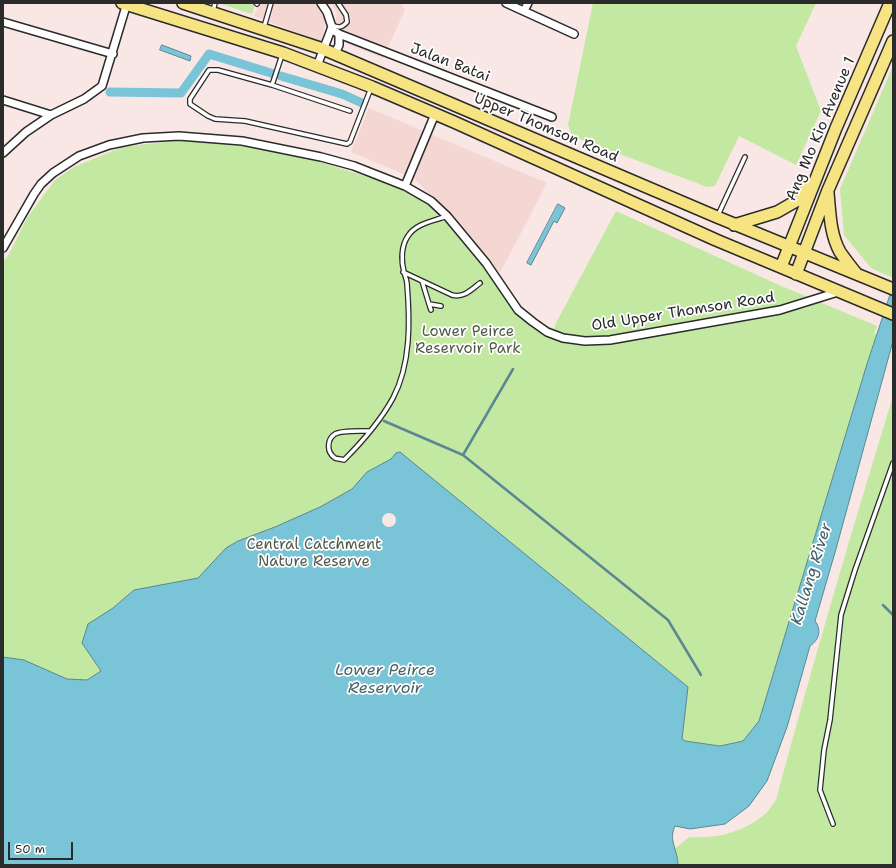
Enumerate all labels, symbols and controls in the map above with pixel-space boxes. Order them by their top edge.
street label: Jalan Batai [408,40,492,86]
street label: Ang Mo Kio Avenue 1 [783,54,859,204]
street label: Upper Thomson Road [471,89,621,167]
street label: Old Upper Thomson Road [590,289,776,335]
park label: Lower Peirce Reservoir Park [415,323,521,358]
water label: Kallang River [787,521,837,627]
park label: Central Catchment Nature Reserve [246,536,382,571]
water label: Lower Peirce Reservoir [335,661,435,699]
scale bar [10,834,75,860]
text: 50 m [15,841,45,857]

